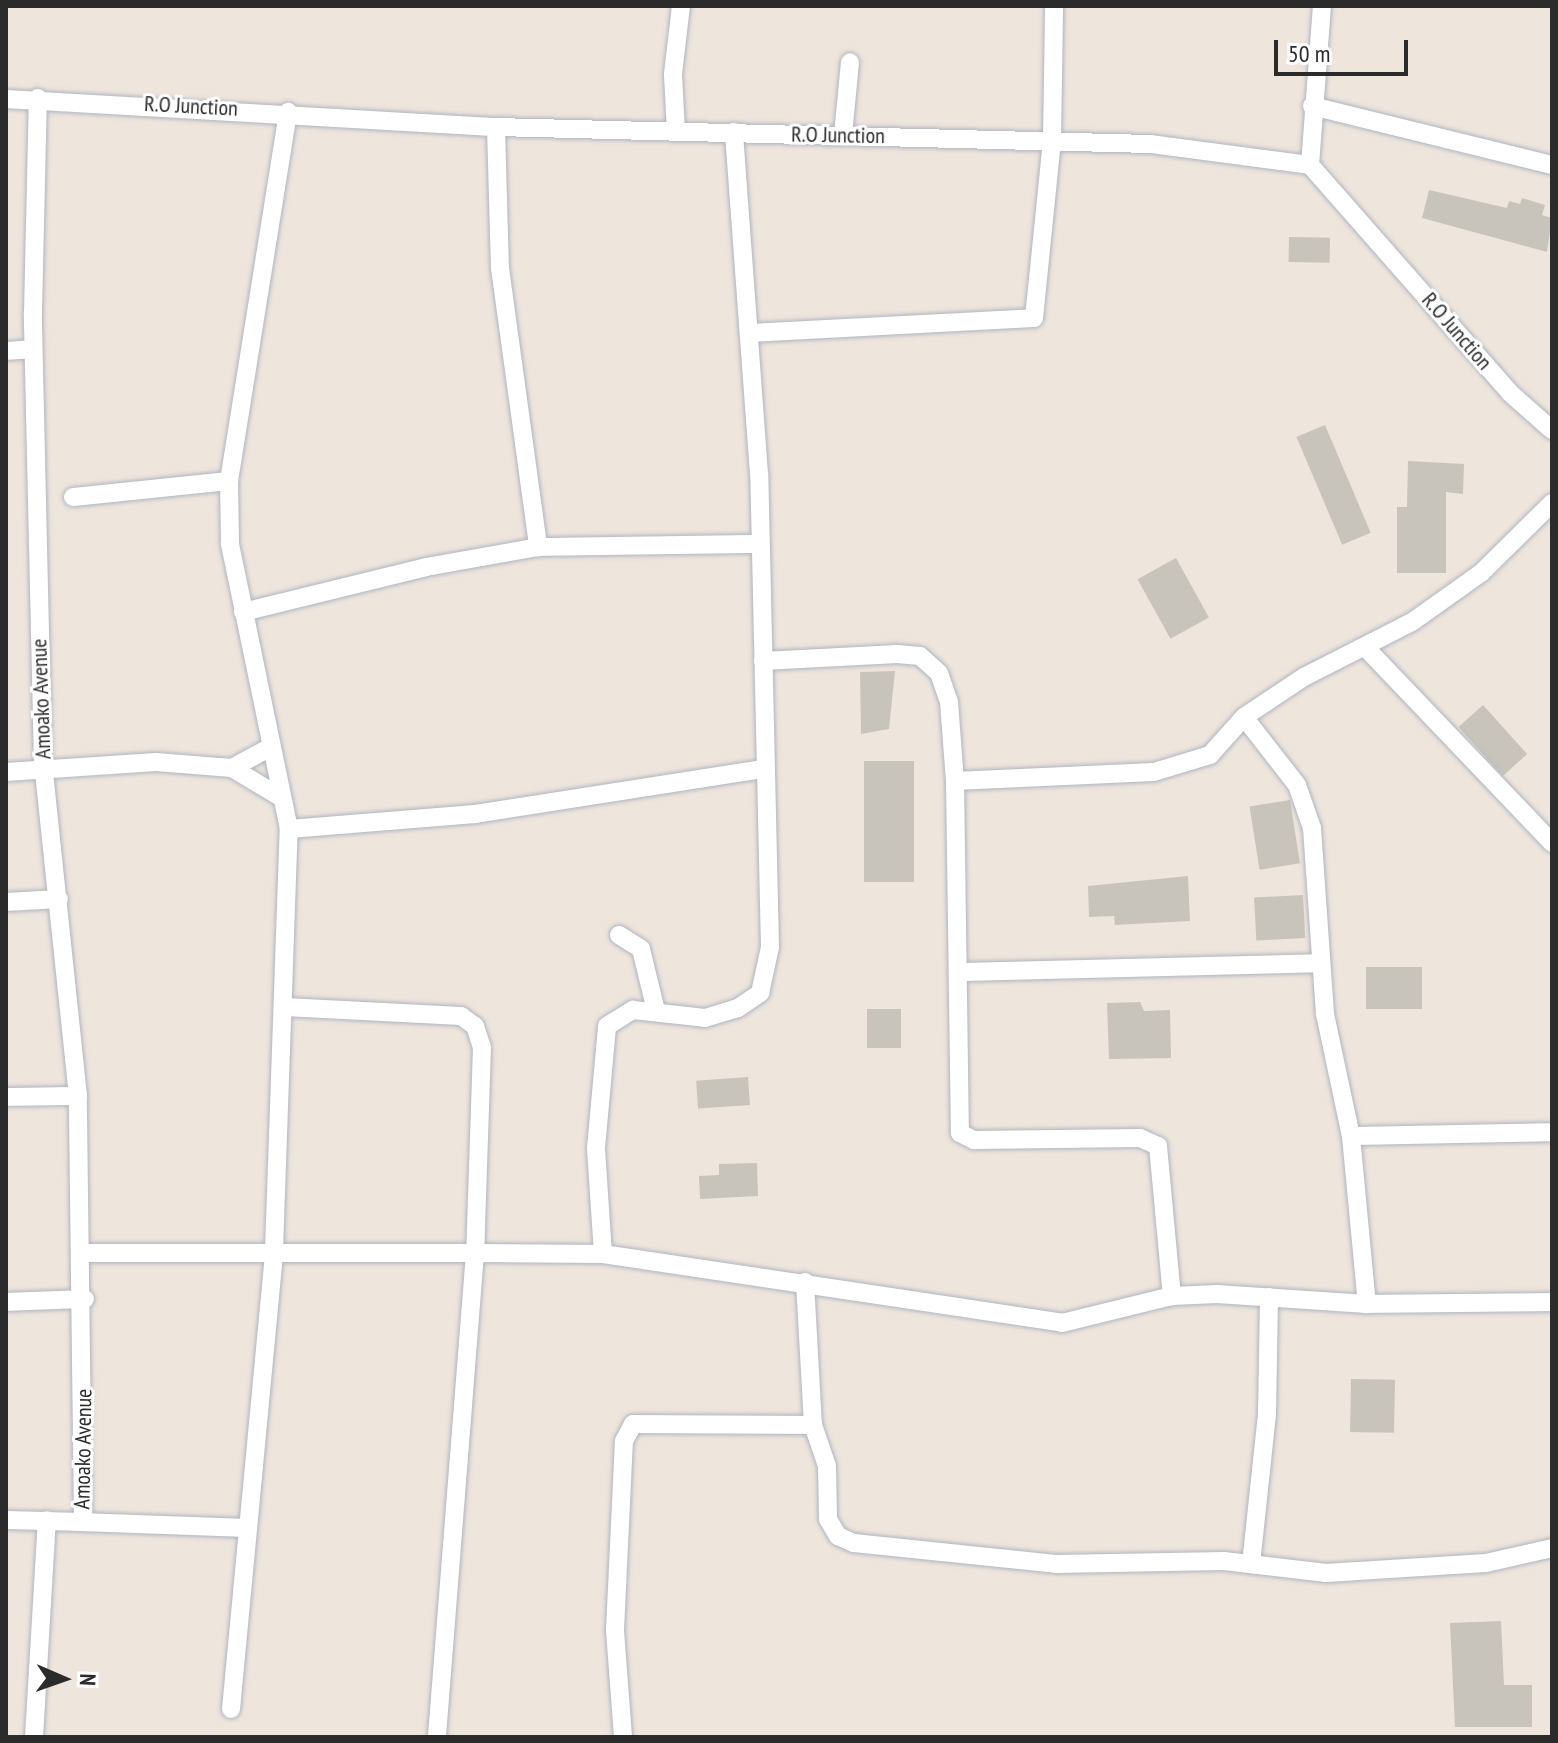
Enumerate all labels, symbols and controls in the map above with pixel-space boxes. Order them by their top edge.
scale bar [1278,24,1412,74]
text: 50 m [1288,38,1330,69]
street label: R.O Junction [144,90,238,122]
street label: R.O Junction [791,121,885,149]
street label: R.O Junction [1416,287,1498,375]
street label: Amoako Avenue [26,638,56,760]
street label: Amoako Avenue [69,1388,97,1510]
north arrow [24,1639,104,1719]
text: N [74,1673,102,1686]

